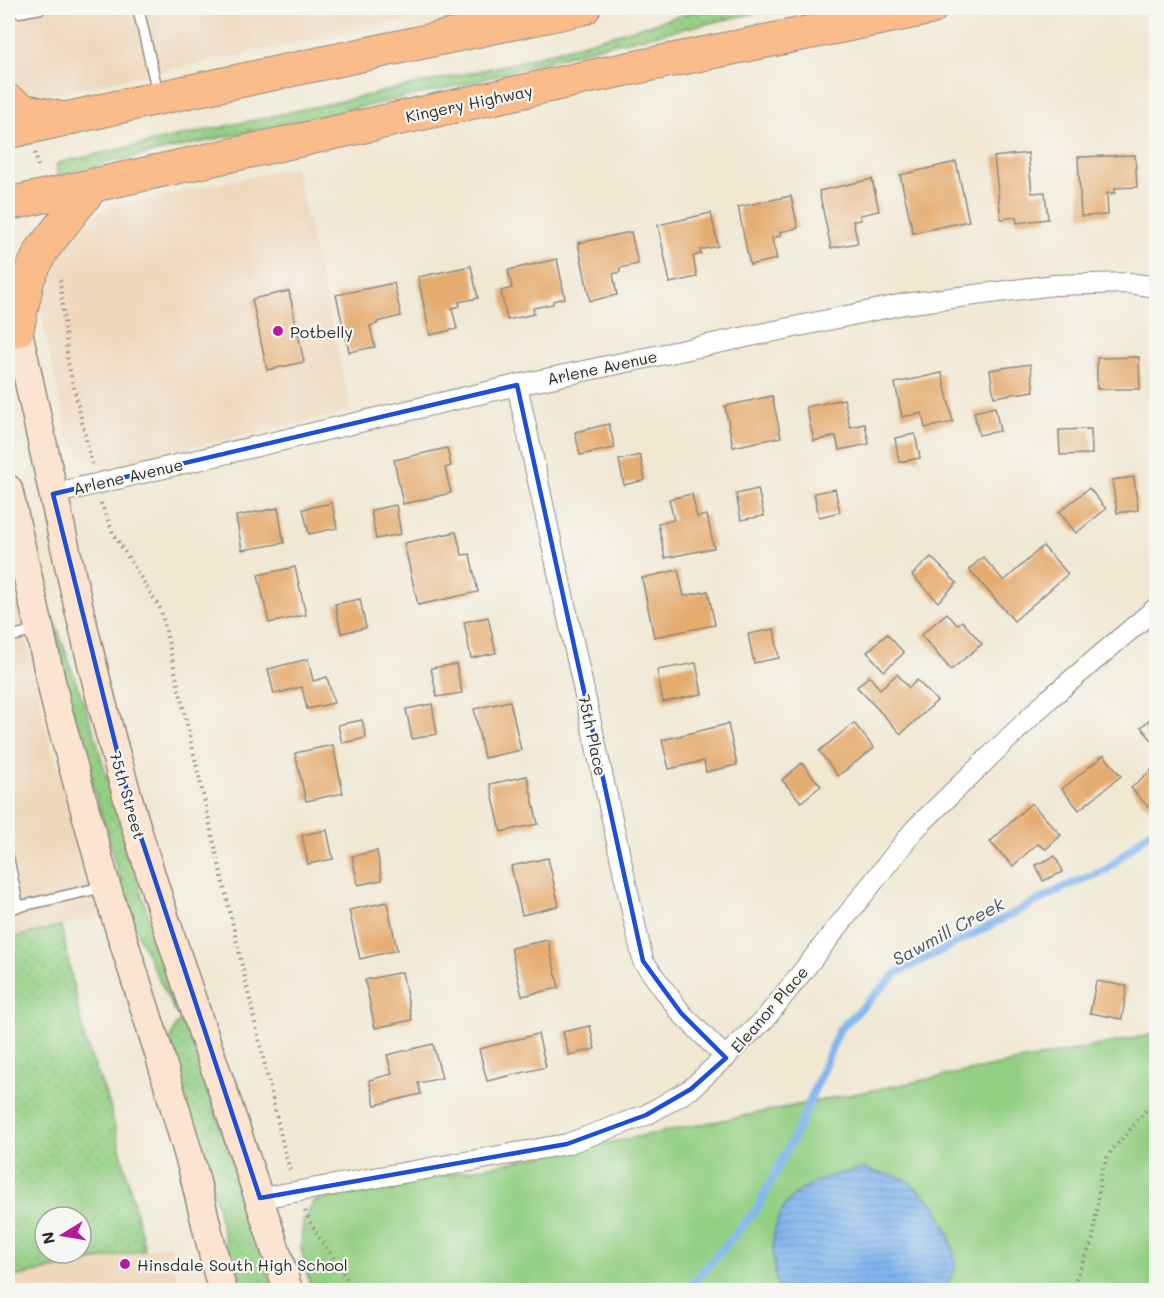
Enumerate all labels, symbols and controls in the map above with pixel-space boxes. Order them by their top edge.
street label: Kingery Highway [403,79,535,127]
place label: Potbelly [290,321,353,342]
marker: Potbelly [271,324,285,338]
street label: Arlene Avenue [545,345,659,389]
street label: Arlene Avenue [71,453,185,499]
street label: 75th Place [574,692,612,778]
street label: 75th Street [105,749,151,841]
water label: Sawmill Creek [888,891,1009,971]
street label: Eleanor Place [726,961,812,1057]
north arrow [33,1205,93,1265]
text: N [36,1230,59,1246]
place label: Hinsdale South High School [137,1254,348,1275]
marker: Hinsdale South High School [118,1257,132,1271]

